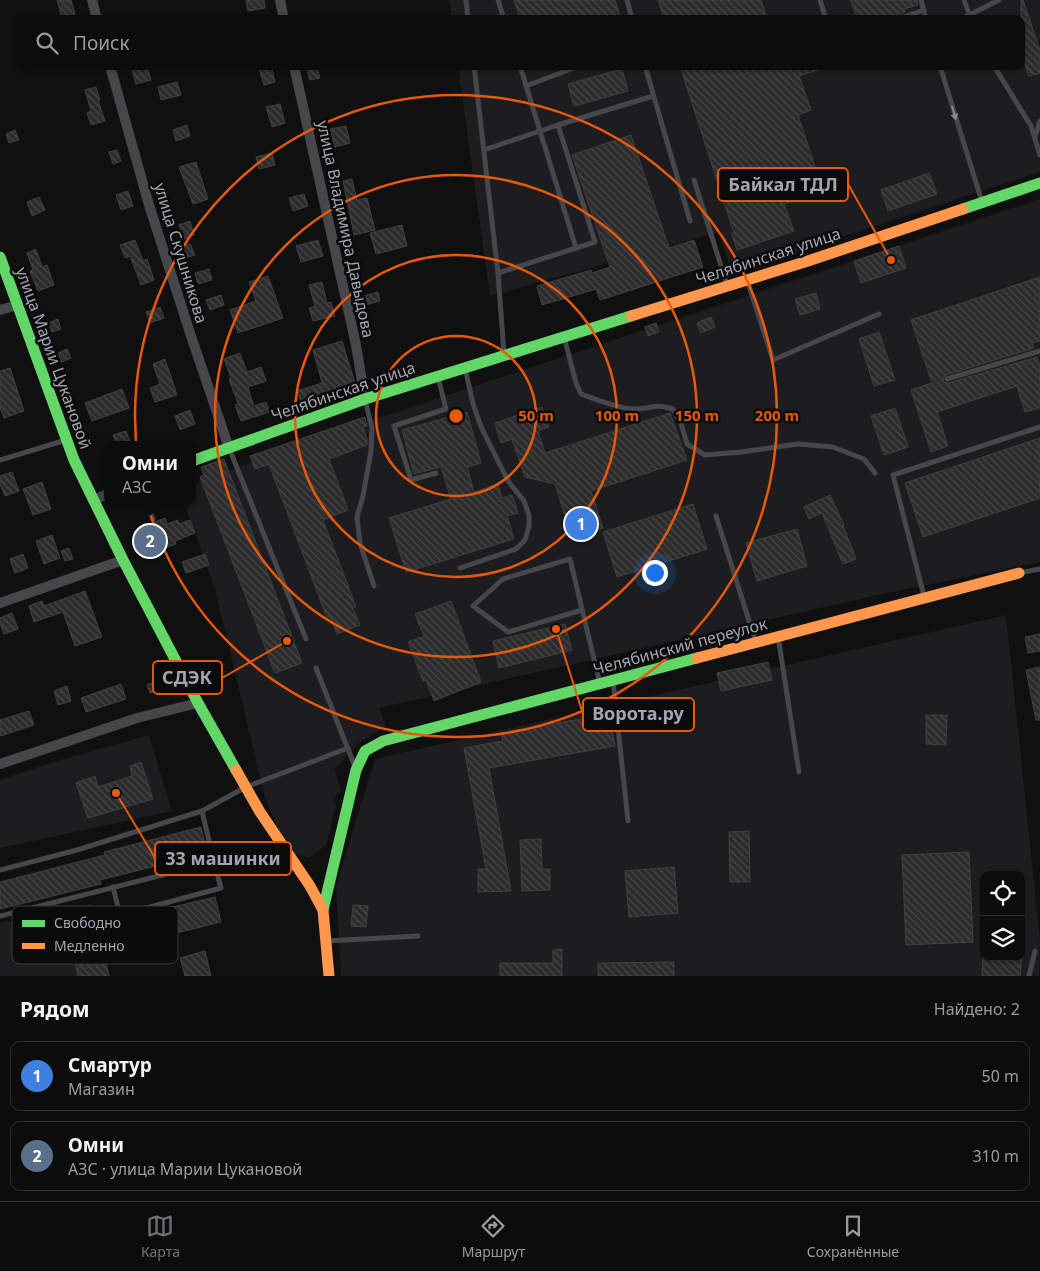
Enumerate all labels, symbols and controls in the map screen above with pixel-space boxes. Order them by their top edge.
search box [15,15,1025,70]
icon: search [33,29,61,57]
text: Поиск [73,30,129,56]
one-way arrow [950,106,958,121]
street label: улица Владимира Давыдова [312,118,380,340]
callout: Байкал ТДЛ [718,168,848,201]
text: Байкал ТДЛ [728,172,838,196]
street label: улица Скушникова [149,180,213,326]
street label: Челябинская улица [693,222,843,290]
street label: улица Марии Цукановой [11,264,97,452]
street label: Челябинская улица [268,356,418,426]
text: 50 m [518,405,554,425]
text: 100 m [595,405,639,425]
text: 150 m [675,405,719,425]
text: 200 m [755,405,799,425]
centre of rings [447,407,465,425]
popup [104,441,196,506]
text: Омни [122,450,178,476]
text: АЗС [122,476,152,498]
pin: 1 [565,505,597,543]
pin: 2 [134,522,166,560]
your location [642,560,668,586]
street label: Челябинский переулок [591,612,770,680]
callout: СДЭК [153,661,222,694]
text: СДЭК [162,665,212,689]
callout: Ворота.ру [583,698,694,731]
text: Ворота.ру [592,701,684,725]
callout: 33 машинки [155,842,291,875]
text: 33 машинки [165,846,281,870]
map controls [980,871,1025,961]
button: locate [980,871,1025,916]
legend [12,906,178,964]
text: Свободно [54,913,121,932]
button: layers [980,916,1025,961]
text: Медленно [54,936,125,955]
text: Рядом [20,995,90,1023]
text: Найдено: 2 [934,998,1020,1020]
text: Смартур [68,1052,152,1078]
text: 1 [32,1065,42,1087]
text: 50 m [982,1065,1019,1087]
text: Магазин [68,1078,135,1100]
text: Омни [68,1132,124,1158]
text: 2 [32,1145,42,1167]
text: 310 m [972,1145,1019,1167]
text: АЗС · улица Марии Цукановой [68,1158,302,1180]
tab: Карта [141,1212,180,1261]
tab: Маршрут [462,1212,525,1261]
tab: Сохранённые [807,1212,899,1261]

